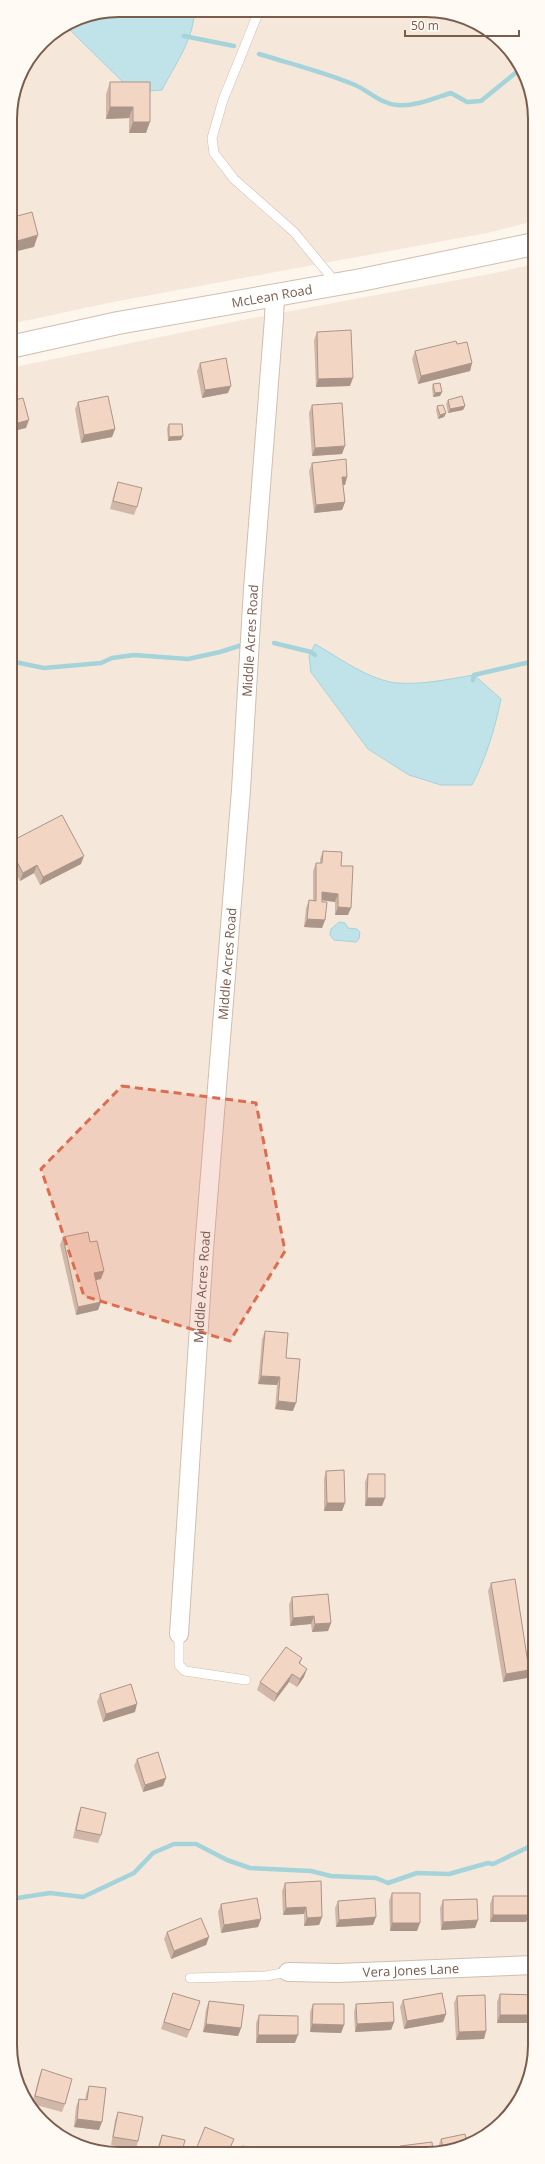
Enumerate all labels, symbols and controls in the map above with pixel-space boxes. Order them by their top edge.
scale bar [405,12,519,38]
text: 50 m [411,17,439,34]
street label: McLean Road [230,280,314,312]
street label: Middle Acres Road [238,584,262,697]
street label: Middle Acres Road [213,907,240,1021]
street label: Middle Acres Road [189,1230,214,1344]
street label: Vera Jones Lane [362,1959,460,1981]

